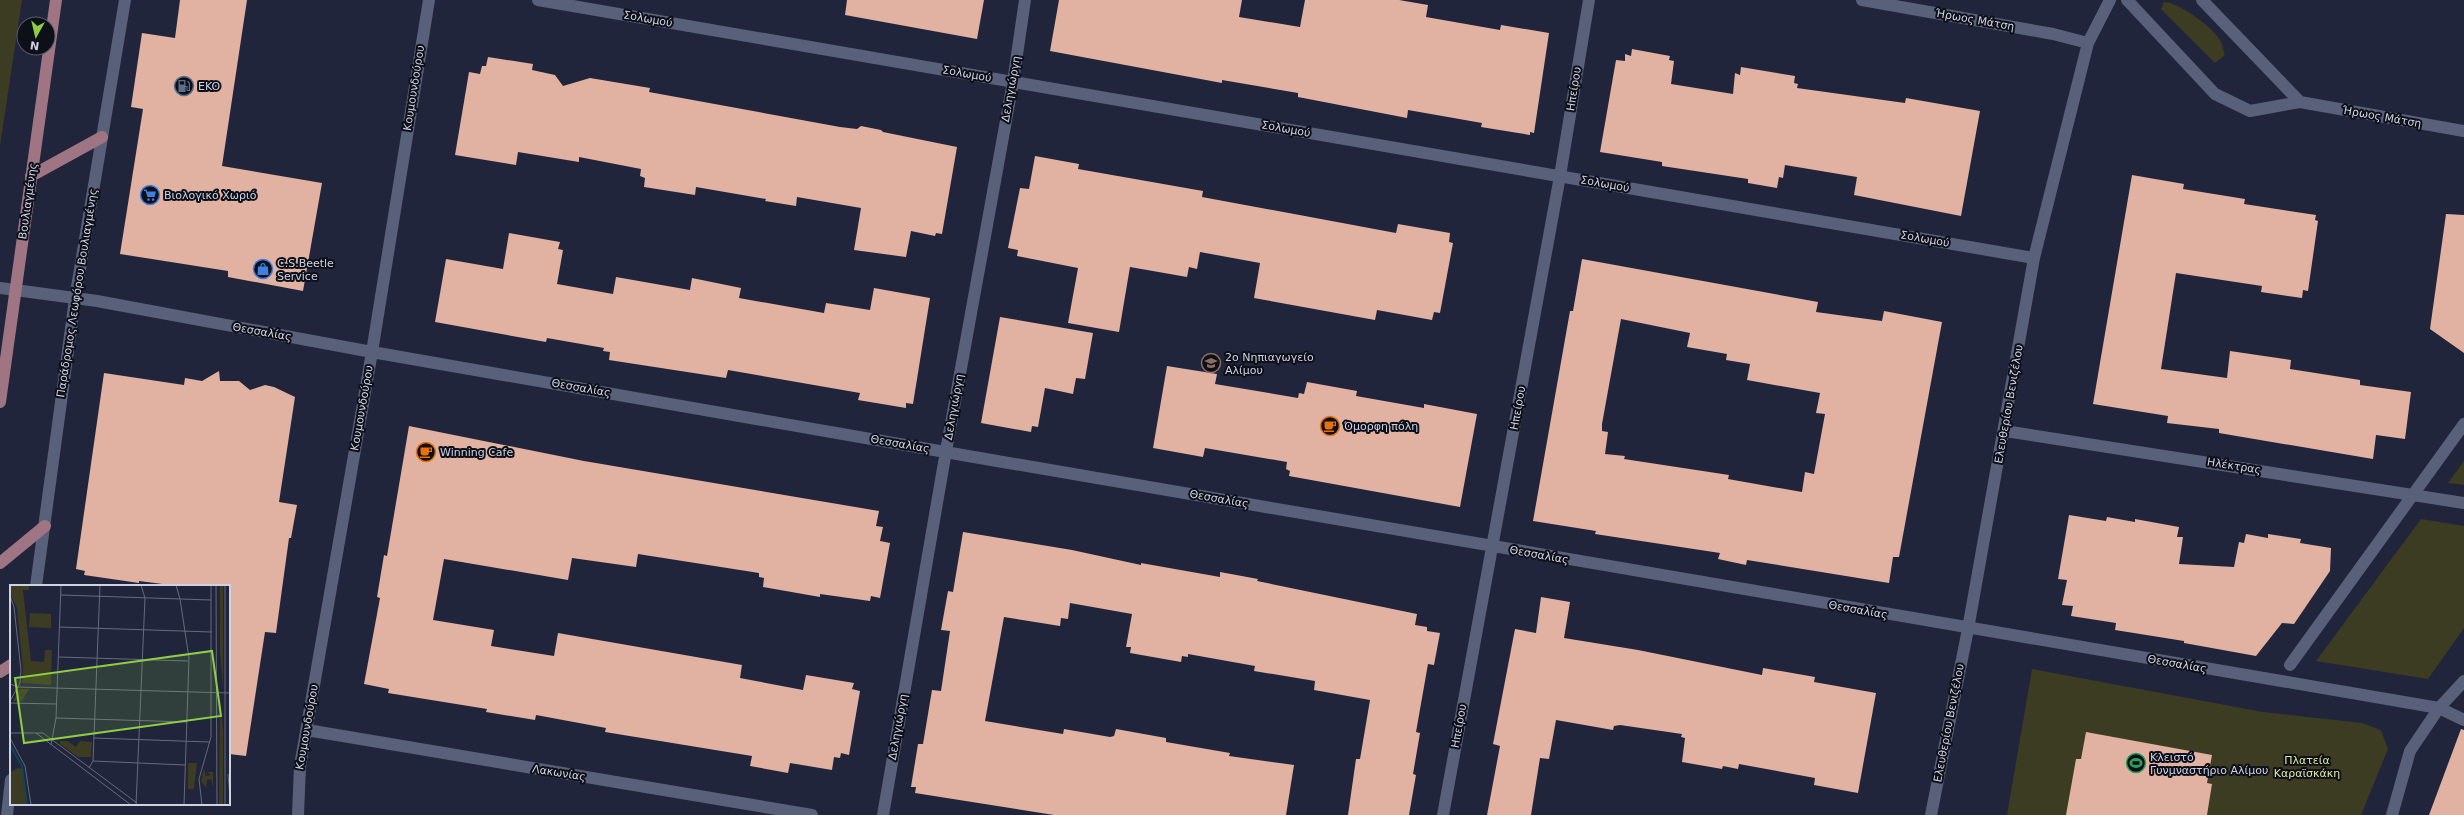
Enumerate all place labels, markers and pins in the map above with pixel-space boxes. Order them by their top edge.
fuel station icon: EKO [173,75,195,97]
place label: EKO [198,80,221,93]
supermarket icon: Βιολογικό Χωριό [139,184,161,206]
place label: Βιολογικό Χωριό [164,189,257,202]
place label: C.S.Beetle Service [277,257,334,283]
shop icon: C.S.Beetle Service [252,258,274,280]
place label: 2ο Νηπιαγωγείο Αλίμου [1225,351,1314,377]
school or university icon: 2ο Νηπιαγωγείο Αλίμου [1200,352,1222,374]
cafe icon: Όμορφη πόλη [1319,415,1341,437]
place label: Όμορφη πόλη [1343,420,1418,433]
cafe icon: Winning Cafe [415,441,437,463]
place label: Winning Cafe [440,446,513,459]
place label: Κλειστό Γυνμναστήριο Αλίμου [2150,751,2268,777]
sports icon: Κλειστό Γυνμναστήριο Αλίμου [2125,752,2147,774]

